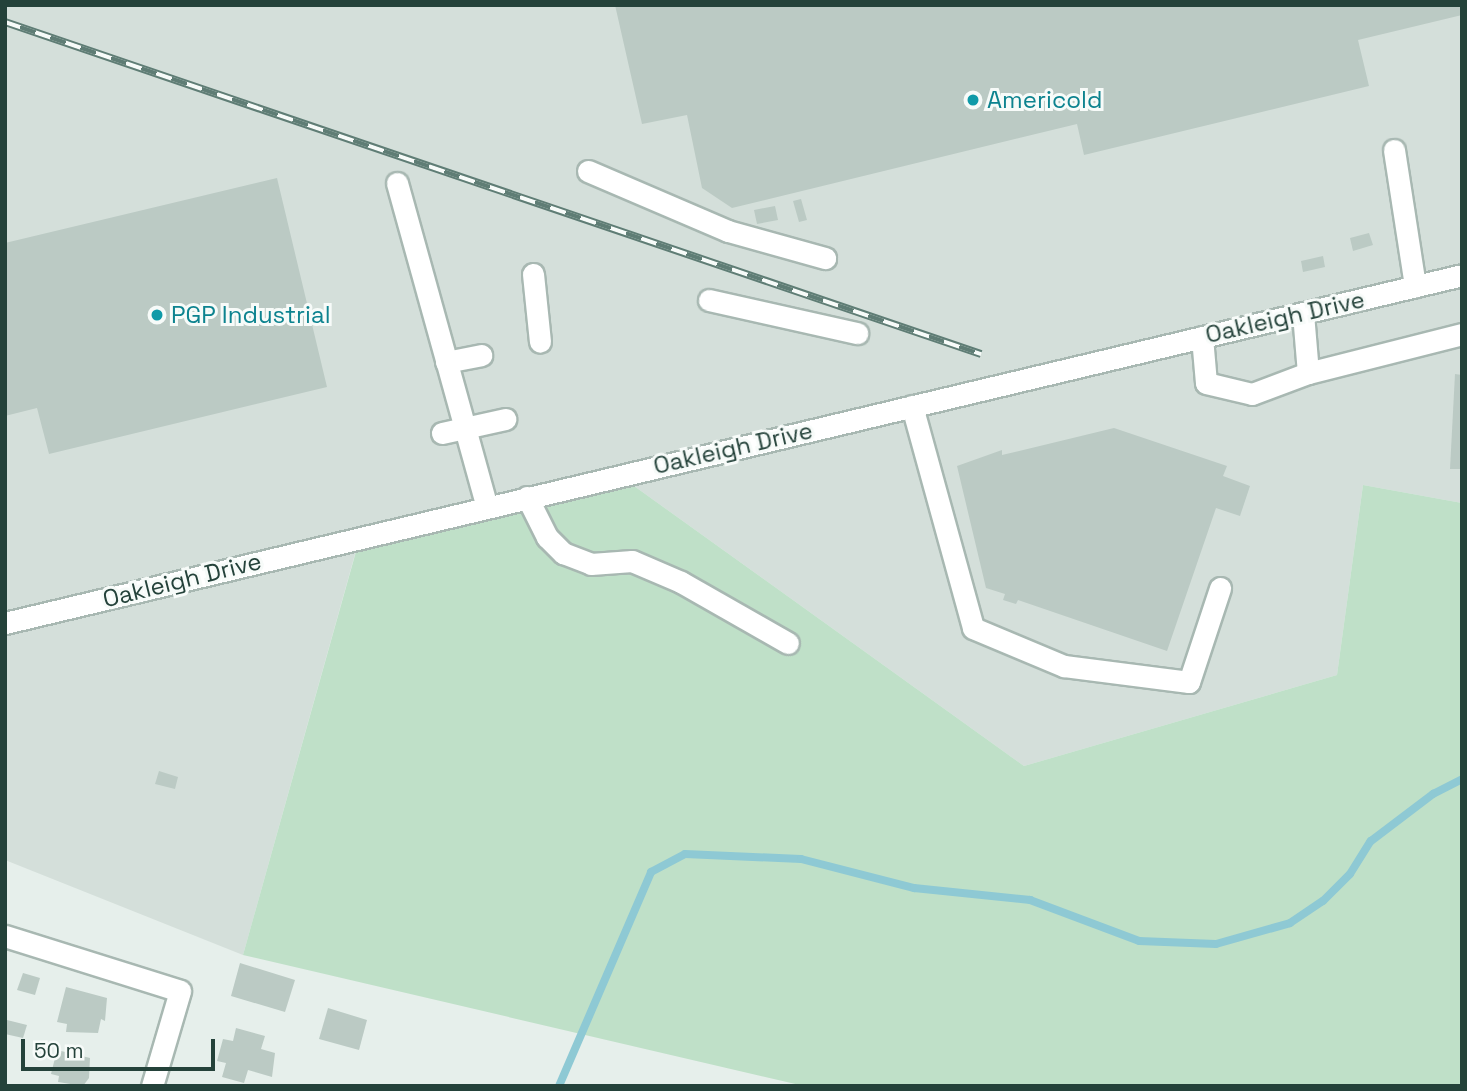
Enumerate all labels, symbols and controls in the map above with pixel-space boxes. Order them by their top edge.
place label: Americold [987,86,1102,114]
marker: Americold [965,92,981,108]
street label: Oakleigh Drive [1203,285,1367,349]
place label: PGP Industrial [171,301,331,329]
marker: PGP Industrial [149,307,165,323]
street label: Oakleigh Drive [651,416,815,480]
street label: Oakleigh Drive [100,546,264,614]
scale bar [24,1024,219,1068]
text: 50 m [34,1037,84,1064]

